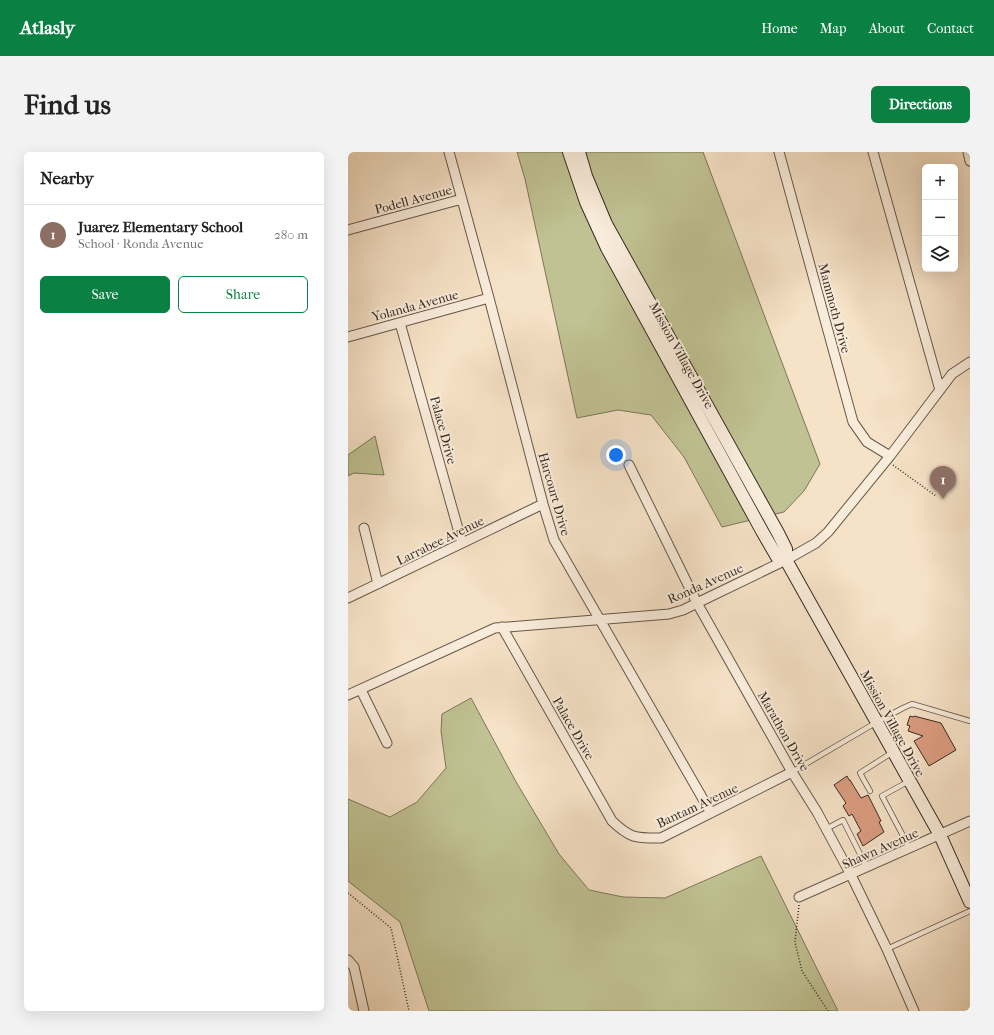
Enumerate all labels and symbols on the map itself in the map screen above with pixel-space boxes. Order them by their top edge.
street label: Podell Avenue [373,182,454,217]
street label: Mammoth Drive [815,262,854,355]
street label: Yolanda Avenue [369,287,461,325]
street label: Mission Village Drive [646,299,717,412]
street label: Palace Drive [427,394,460,466]
your location [606,445,626,465]
street label: Harcourt Drive [535,451,574,538]
pin: 1 [930,466,956,499]
street label: Larrabee Avenue [394,513,487,568]
street label: Ronda Avenue [665,560,746,607]
street label: Mission Village Drive [857,667,928,780]
street label: Marathon Drive [755,689,813,774]
street label: Palace Drive [550,694,598,763]
street label: Bantam Avenue [654,780,741,831]
street label: Shawn Avenue [840,825,921,872]

